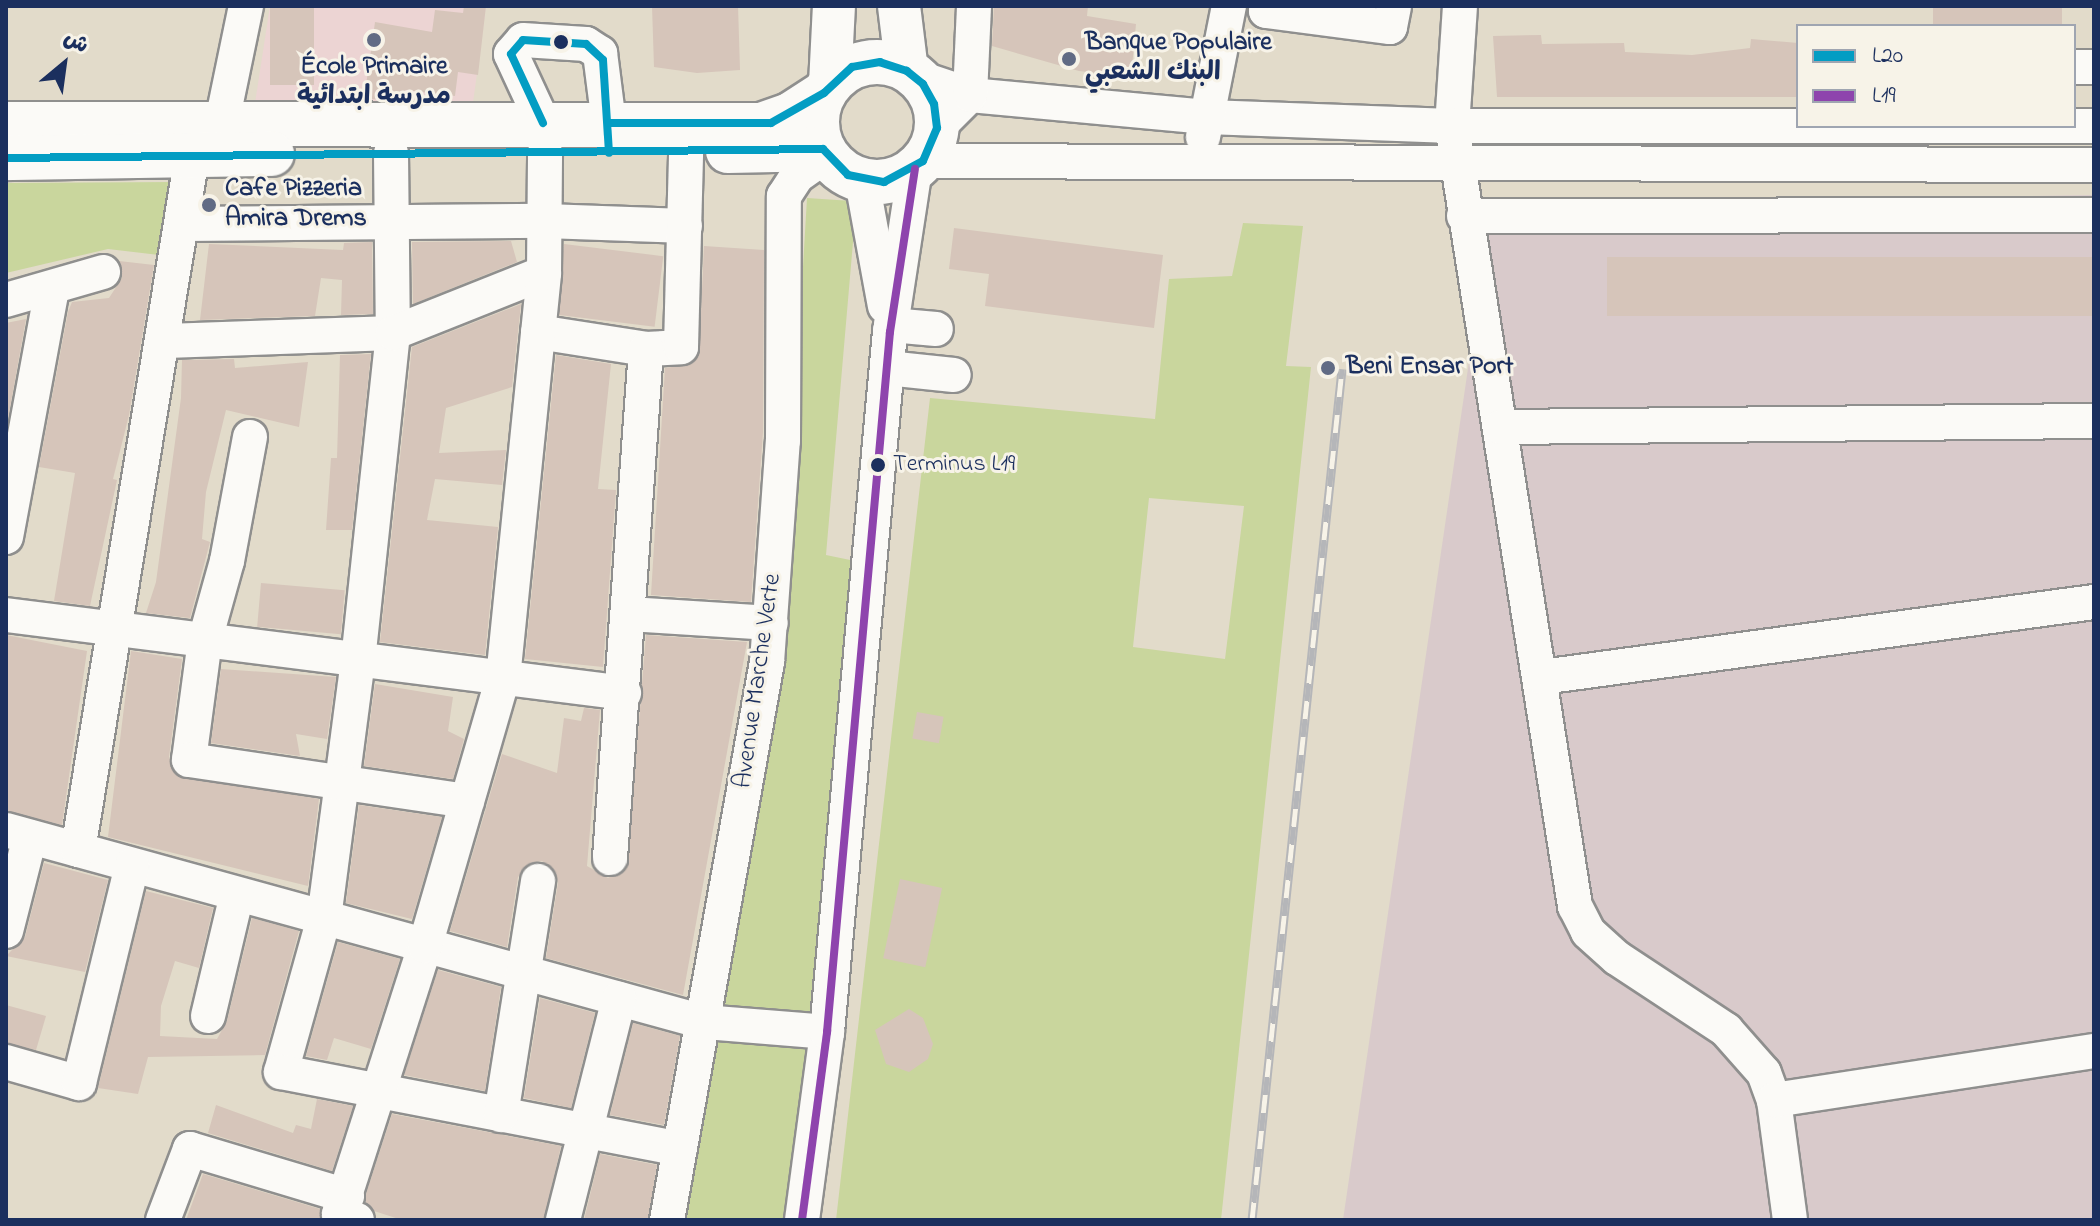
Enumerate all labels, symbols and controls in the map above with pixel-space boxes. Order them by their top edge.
text: ش [57,23,94,63]
north arrow [24,24,104,104]
legend [1796,24,2076,128]
place label: Banque Populaire البنك الشعبي [1085,28,1272,90]
marker: École Primaire مدرسة ابتدائية [365,31,383,49]
unlabelled marker [553,34,569,50]
text: L20 [1872,39,1903,74]
marker: Banque Populaire البنك الشعبي [1060,50,1078,68]
place label: École Primaire مدرسة ابتدائية [297,52,451,114]
text: L19 [1872,79,1896,114]
place label: Cafe Pizzeria Amira Drems [225,174,367,236]
marker: Cafe Pizzeria Amira Drems [200,196,218,214]
place label: Beni Ensar Port [1346,352,1513,384]
marker: Beni Ensar Port [1317,357,1339,379]
place label: Terminus L19 [893,451,1015,479]
marker: Terminus L19 [870,457,886,473]
street label: Avenue Marche Verte [728,572,790,790]

